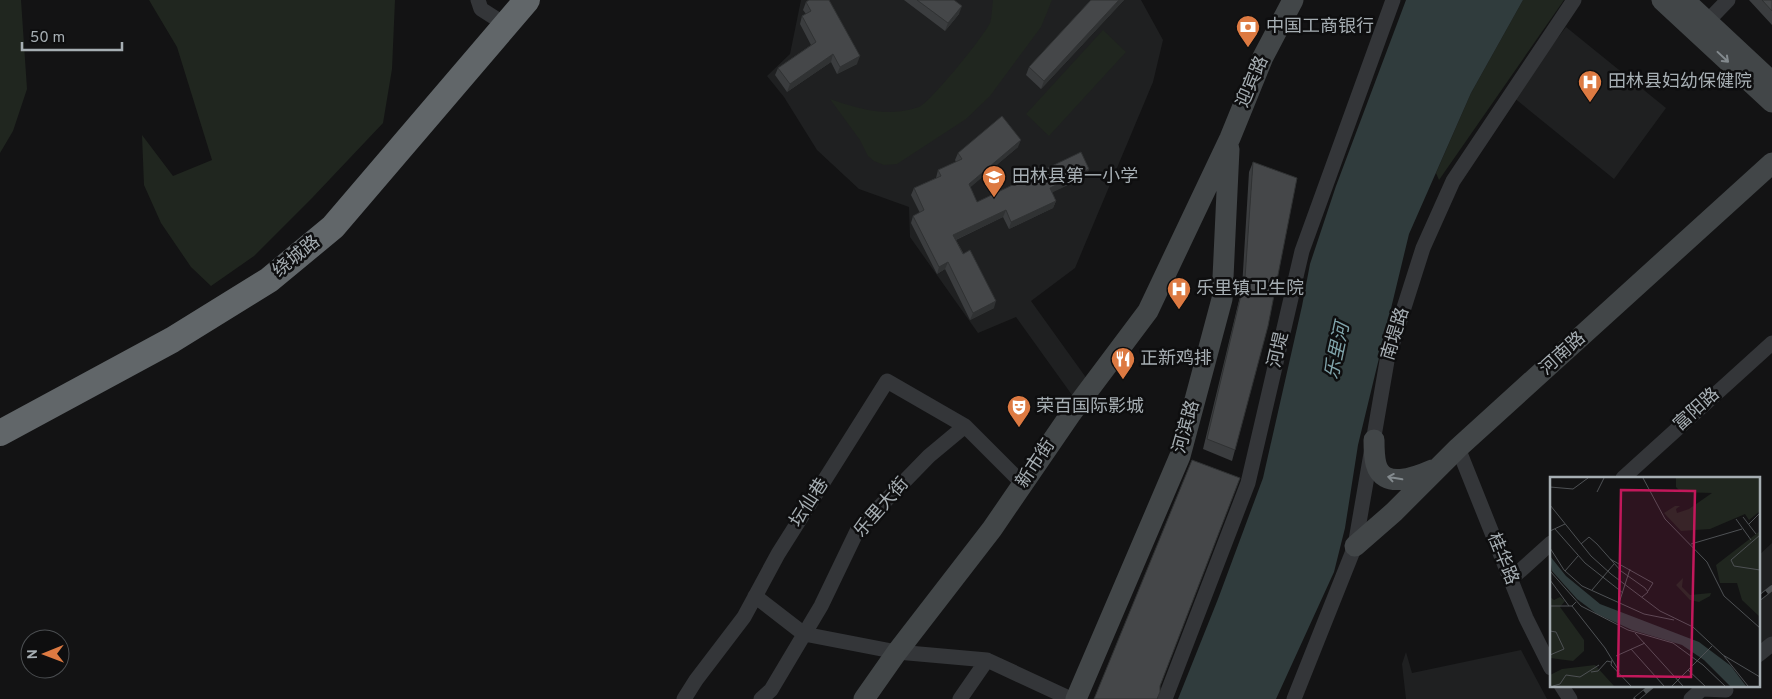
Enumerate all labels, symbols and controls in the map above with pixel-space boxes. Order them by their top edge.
bank icon: 中国工商银行 [1235,14,1261,48]
place label: 中国工商银行 [1266,16,1374,39]
scale bar [22,20,122,52]
text: 50 m [30,29,65,48]
one-way arrow [1717,51,1729,63]
street label: 迎宾路 [1232,53,1274,111]
hospital icon: 田林县妇幼保健院 [1577,69,1603,103]
place label: 田林县妇幼保健院 [1608,71,1752,94]
school or university icon: 田林县第一小学 [981,164,1007,198]
place label: 田林县第一小学 [1012,166,1138,189]
street label: 绕城路 [269,231,325,283]
hospital icon: 乐里镇卫生院 [1166,276,1192,310]
place label: 乐里镇卫生院 [1196,278,1304,301]
street label: 南堤路 [1377,305,1415,363]
water label: 乐里河 [1320,317,1356,381]
street label: 河南路 [1535,327,1591,381]
street label: 河堤 [1264,330,1294,370]
restaurant icon: 正新鸡排 [1110,346,1136,380]
place label: 正新鸡排 [1140,348,1212,371]
street label: 富阳路 [1669,383,1725,437]
theatre icon: 荣百国际影城 [1006,394,1032,428]
place label: 荣百国际影城 [1036,396,1144,419]
street label: 河滨路 [1169,398,1205,456]
street label: 新市街 [1011,435,1061,493]
street label: 乐里大街 [850,473,914,543]
one-way arrow [1388,473,1404,483]
street label: 坛仙巷 [786,474,834,532]
inset map [1550,477,1760,686]
street label: 桂华路 [1481,530,1523,588]
north arrow [20,629,70,679]
text: N [25,649,42,659]

